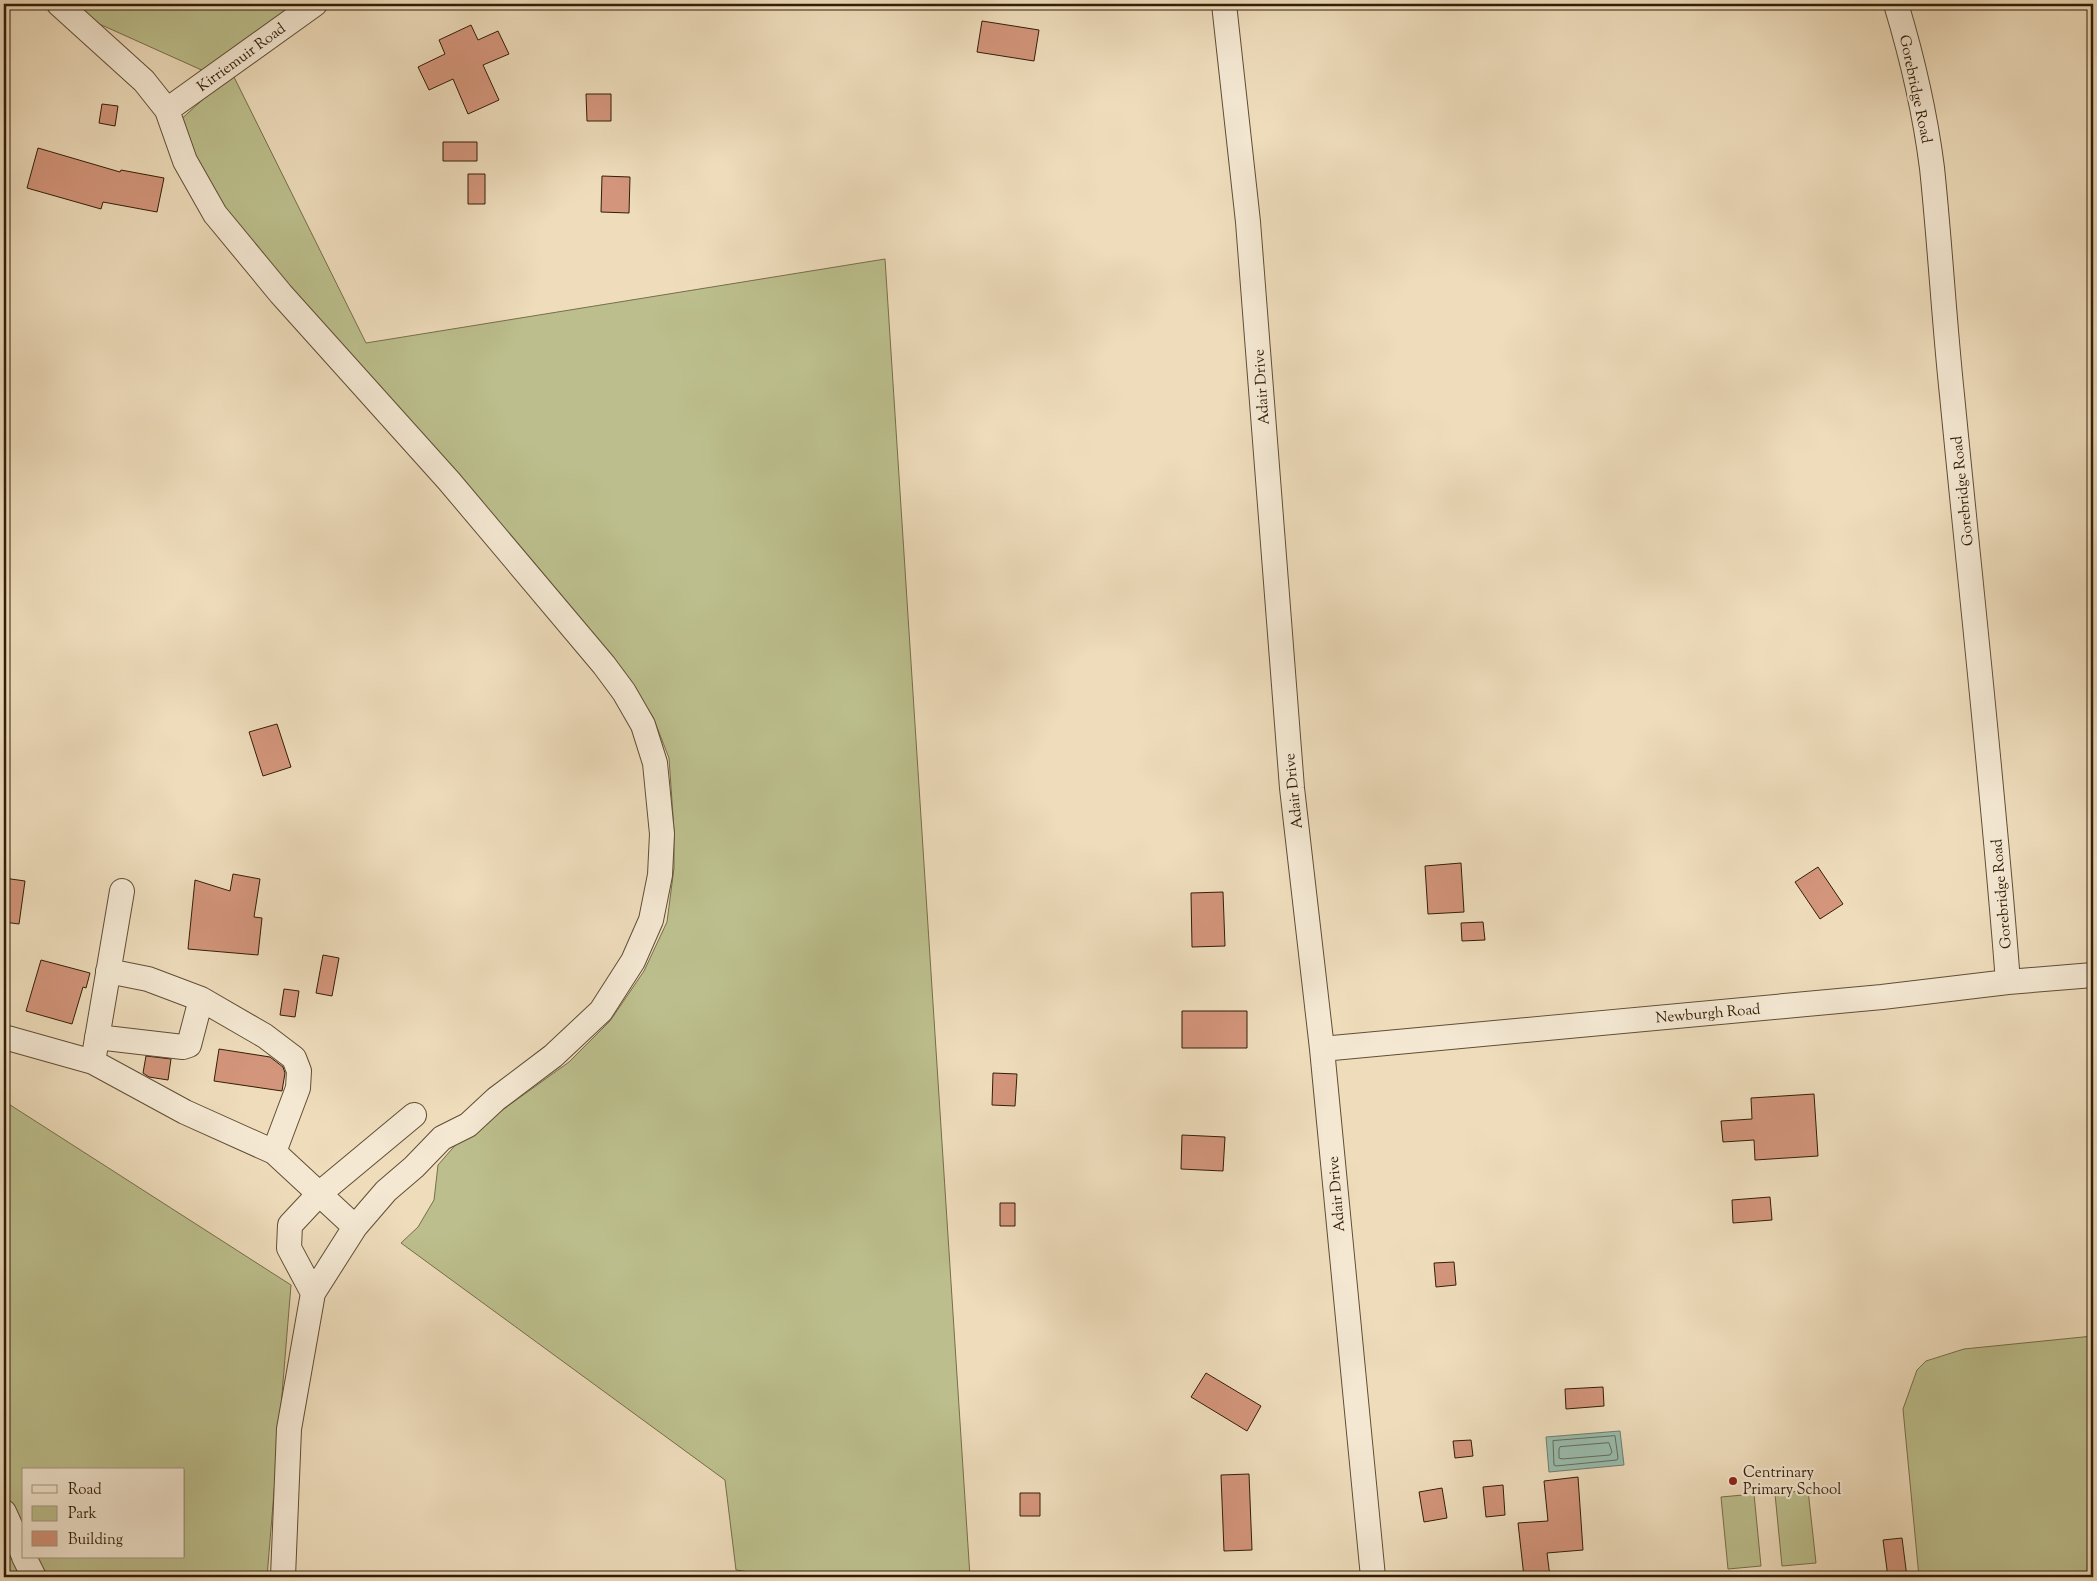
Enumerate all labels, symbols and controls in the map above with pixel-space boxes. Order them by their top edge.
street label: Kirriemuir Road [193,19,291,98]
street label: Gorebridge Road [1893,33,1936,146]
street label: Adair Drive [1249,348,1276,426]
street label: Gorebridge Road [1947,434,1980,547]
street label: Adair Drive [1280,752,1309,830]
street label: Gorebridge Road [1987,837,2018,950]
street label: Newburgh Road [1655,999,1762,1030]
street label: Adair Drive [1324,1155,1351,1233]
place label: Centrinary Primary School [1743,1463,1841,1501]
legend [22,1468,185,1558]
marker: Centrinary Primary School [1727,1475,1739,1487]
text: Road [68,1480,102,1501]
text: Park [68,1504,97,1525]
text: Building [68,1530,123,1551]

